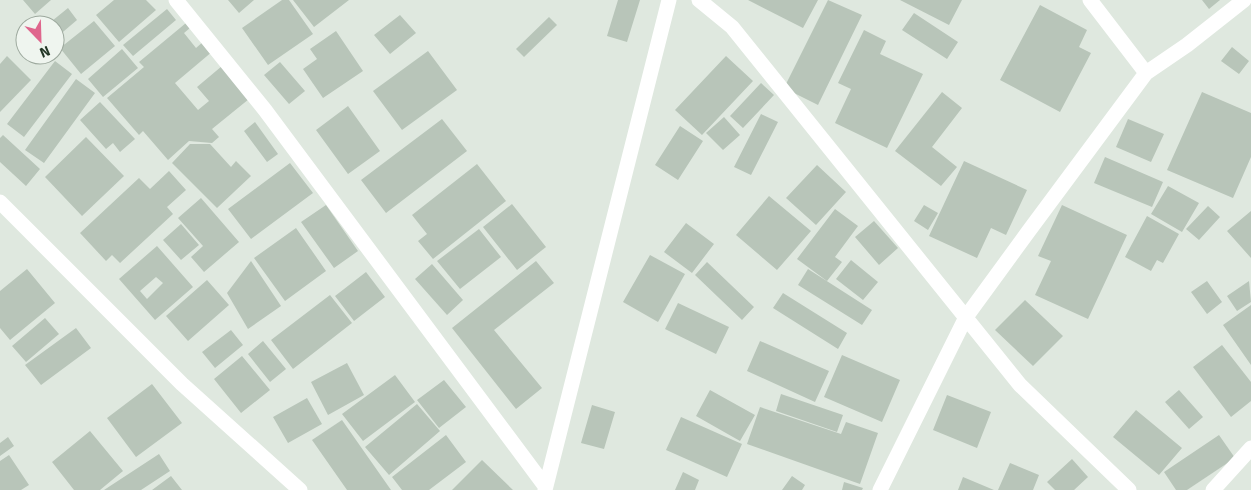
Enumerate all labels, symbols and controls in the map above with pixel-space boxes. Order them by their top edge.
north arrow [15,15,65,65]
text: N [37,42,53,61]

